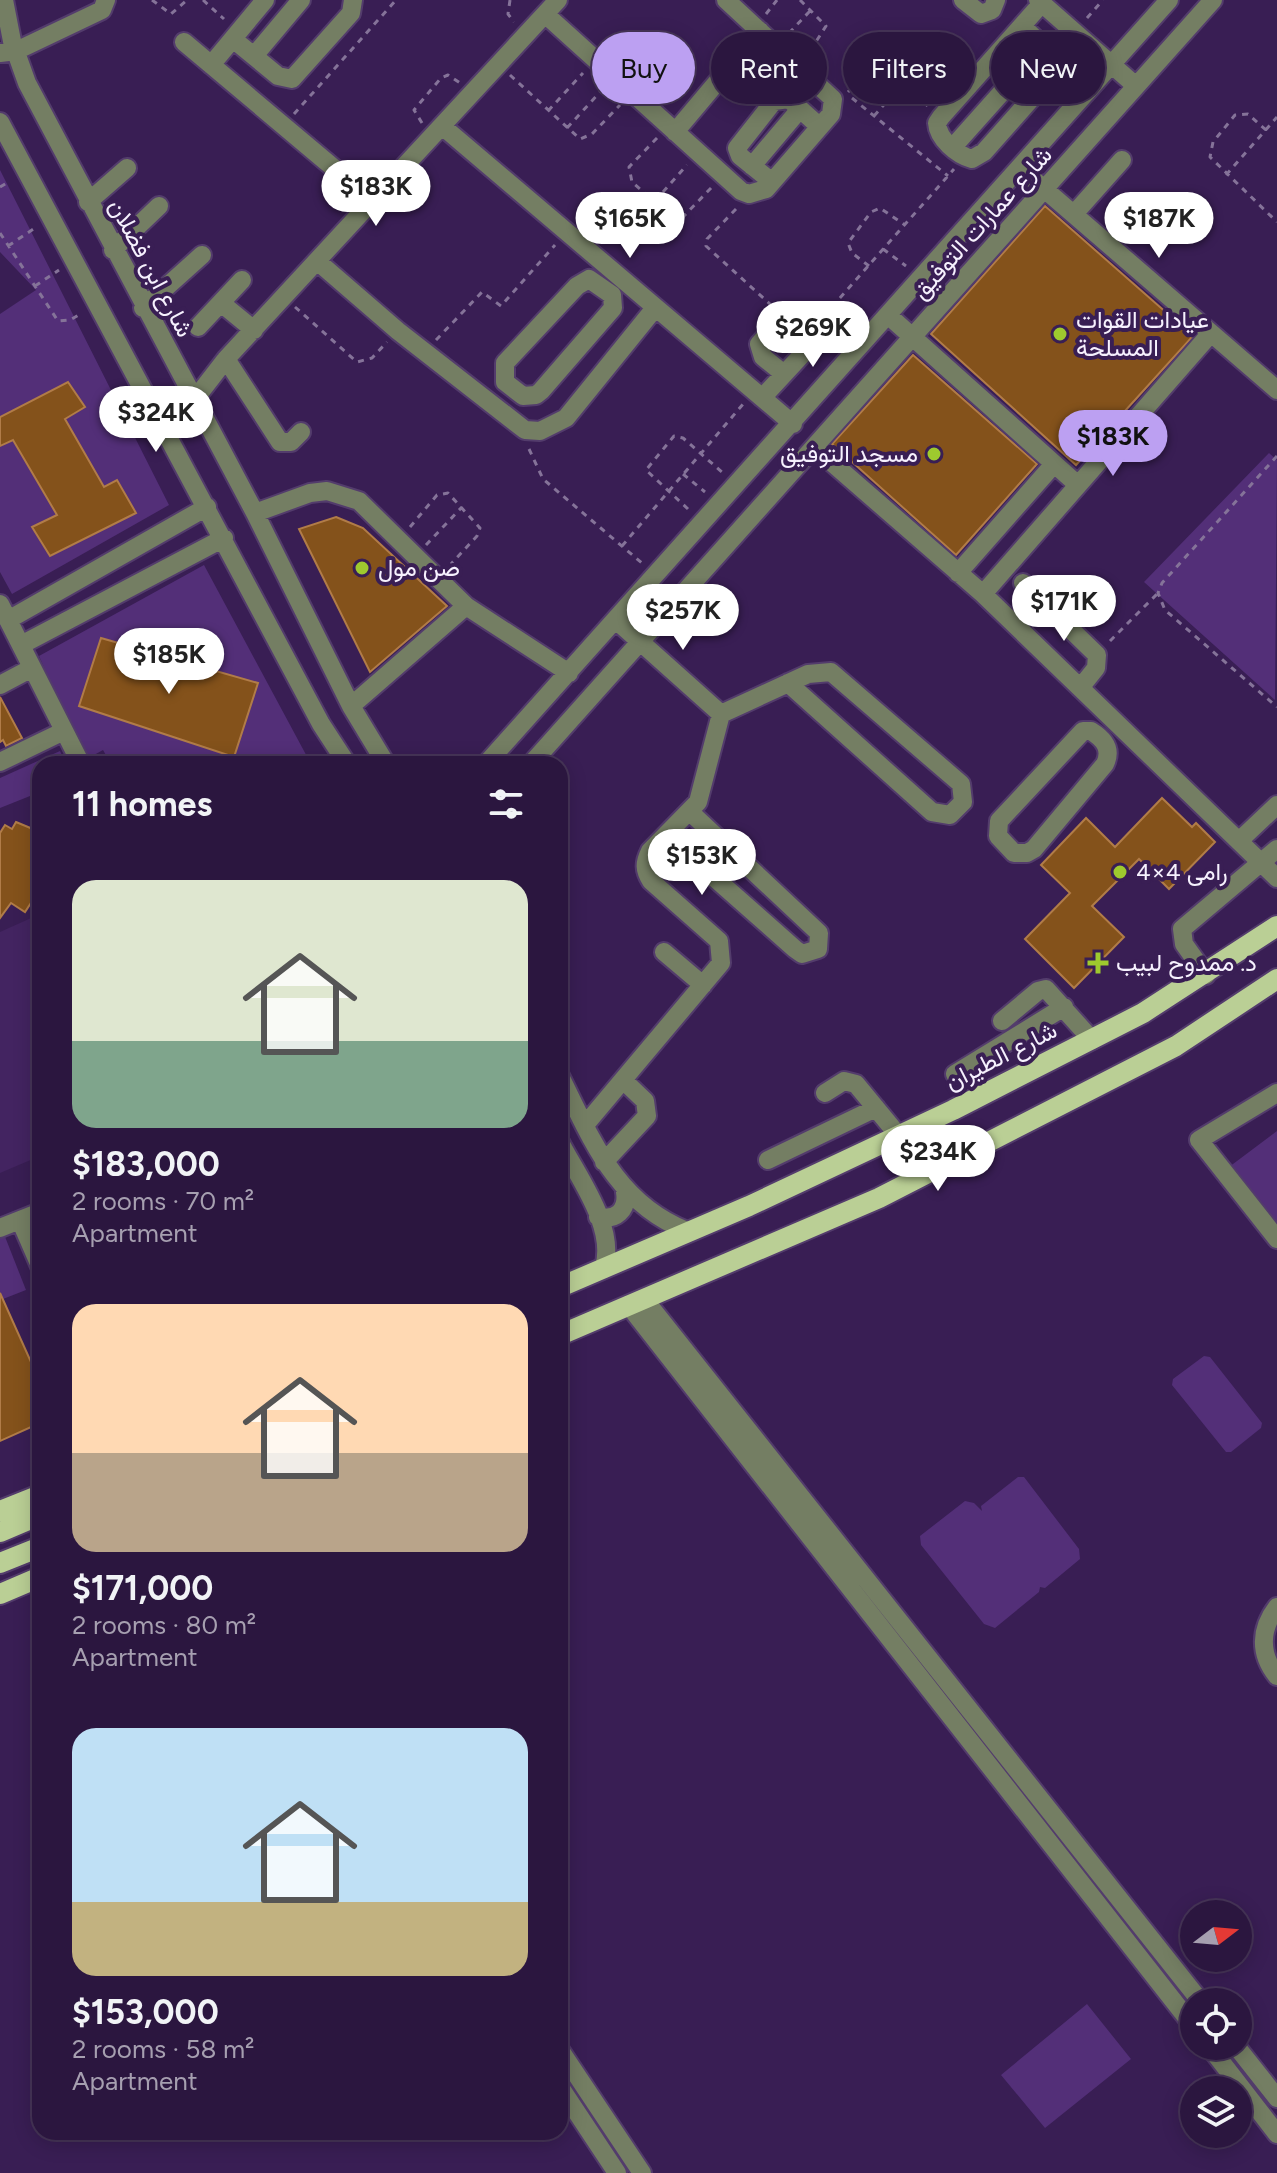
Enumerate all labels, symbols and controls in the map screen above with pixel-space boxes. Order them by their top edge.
chip: Buy [592,32,695,104]
chip: Rent [711,32,827,104]
chip: Filters [843,32,975,104]
chip: New [991,32,1105,104]
street label: شارع عمارات التوفيق [905,140,1059,306]
pin: $183K [320,160,432,228]
text: $183K [339,170,413,202]
pin: $165K [574,192,686,260]
pin: $187K [1103,192,1215,260]
street label: شارع ابن فضلان [101,194,200,343]
text: $165K [594,202,666,234]
text: $187K [1122,202,1196,234]
pin: $269K [757,301,869,369]
place label: عيادات القوات المسلحة [1076,305,1209,362]
text: $269K [775,311,851,343]
marker: عيادات القوات المسلحة [1051,325,1069,343]
pin: $324K [100,386,212,454]
text: $324K [117,396,195,428]
pin: $183K [1057,410,1169,478]
text: $183K [1076,420,1150,452]
place label: مسجد التوفيق [780,439,918,469]
marker: مسجد التوفيق [925,445,943,463]
place label: صن مول [378,553,460,583]
marker: صن مول [353,559,371,577]
pin: $171K [1008,575,1120,643]
pin: $257K [627,584,739,652]
text: $171K [1030,585,1098,617]
text: $257K [645,594,721,626]
pin: $185K [113,628,225,696]
text: $185K [132,638,206,670]
icon: filters [484,782,528,826]
text: 11 homes [72,784,212,825]
pin: $153K [646,829,758,897]
text: $153K [666,839,738,871]
place label: رامى 4×4 [1136,857,1228,887]
marker: رامى 4×4 [1111,863,1129,881]
icon: home [228,932,372,1076]
place label: د. ممدوح لبيب [1116,948,1257,979]
marker: د. ممدوح لبيب [1087,952,1109,974]
street label: شارع الطيران [940,1015,1063,1098]
pin: $234K [882,1125,994,1193]
text: $234K [899,1135,977,1167]
text: $183,000 [72,1144,220,1185]
text: 2 rooms · 70 m² [72,1185,254,1217]
text: Apartment [72,1217,198,1249]
icon: home [228,1356,372,1500]
text: $171,000 [72,1568,213,1609]
text: 2 rooms · 80 m² [72,1609,256,1641]
text: Apartment [72,1641,198,1673]
icon: home [228,1780,372,1924]
north arrow [1180,1900,1252,1972]
map controls [1180,1900,1252,2148]
button: locate [1180,1988,1252,2060]
text: $153,000 [72,1992,219,2033]
text: 2 rooms · 58 m² [72,2033,254,2065]
text: Apartment [72,2065,198,2097]
button: layers [1180,2076,1252,2148]

